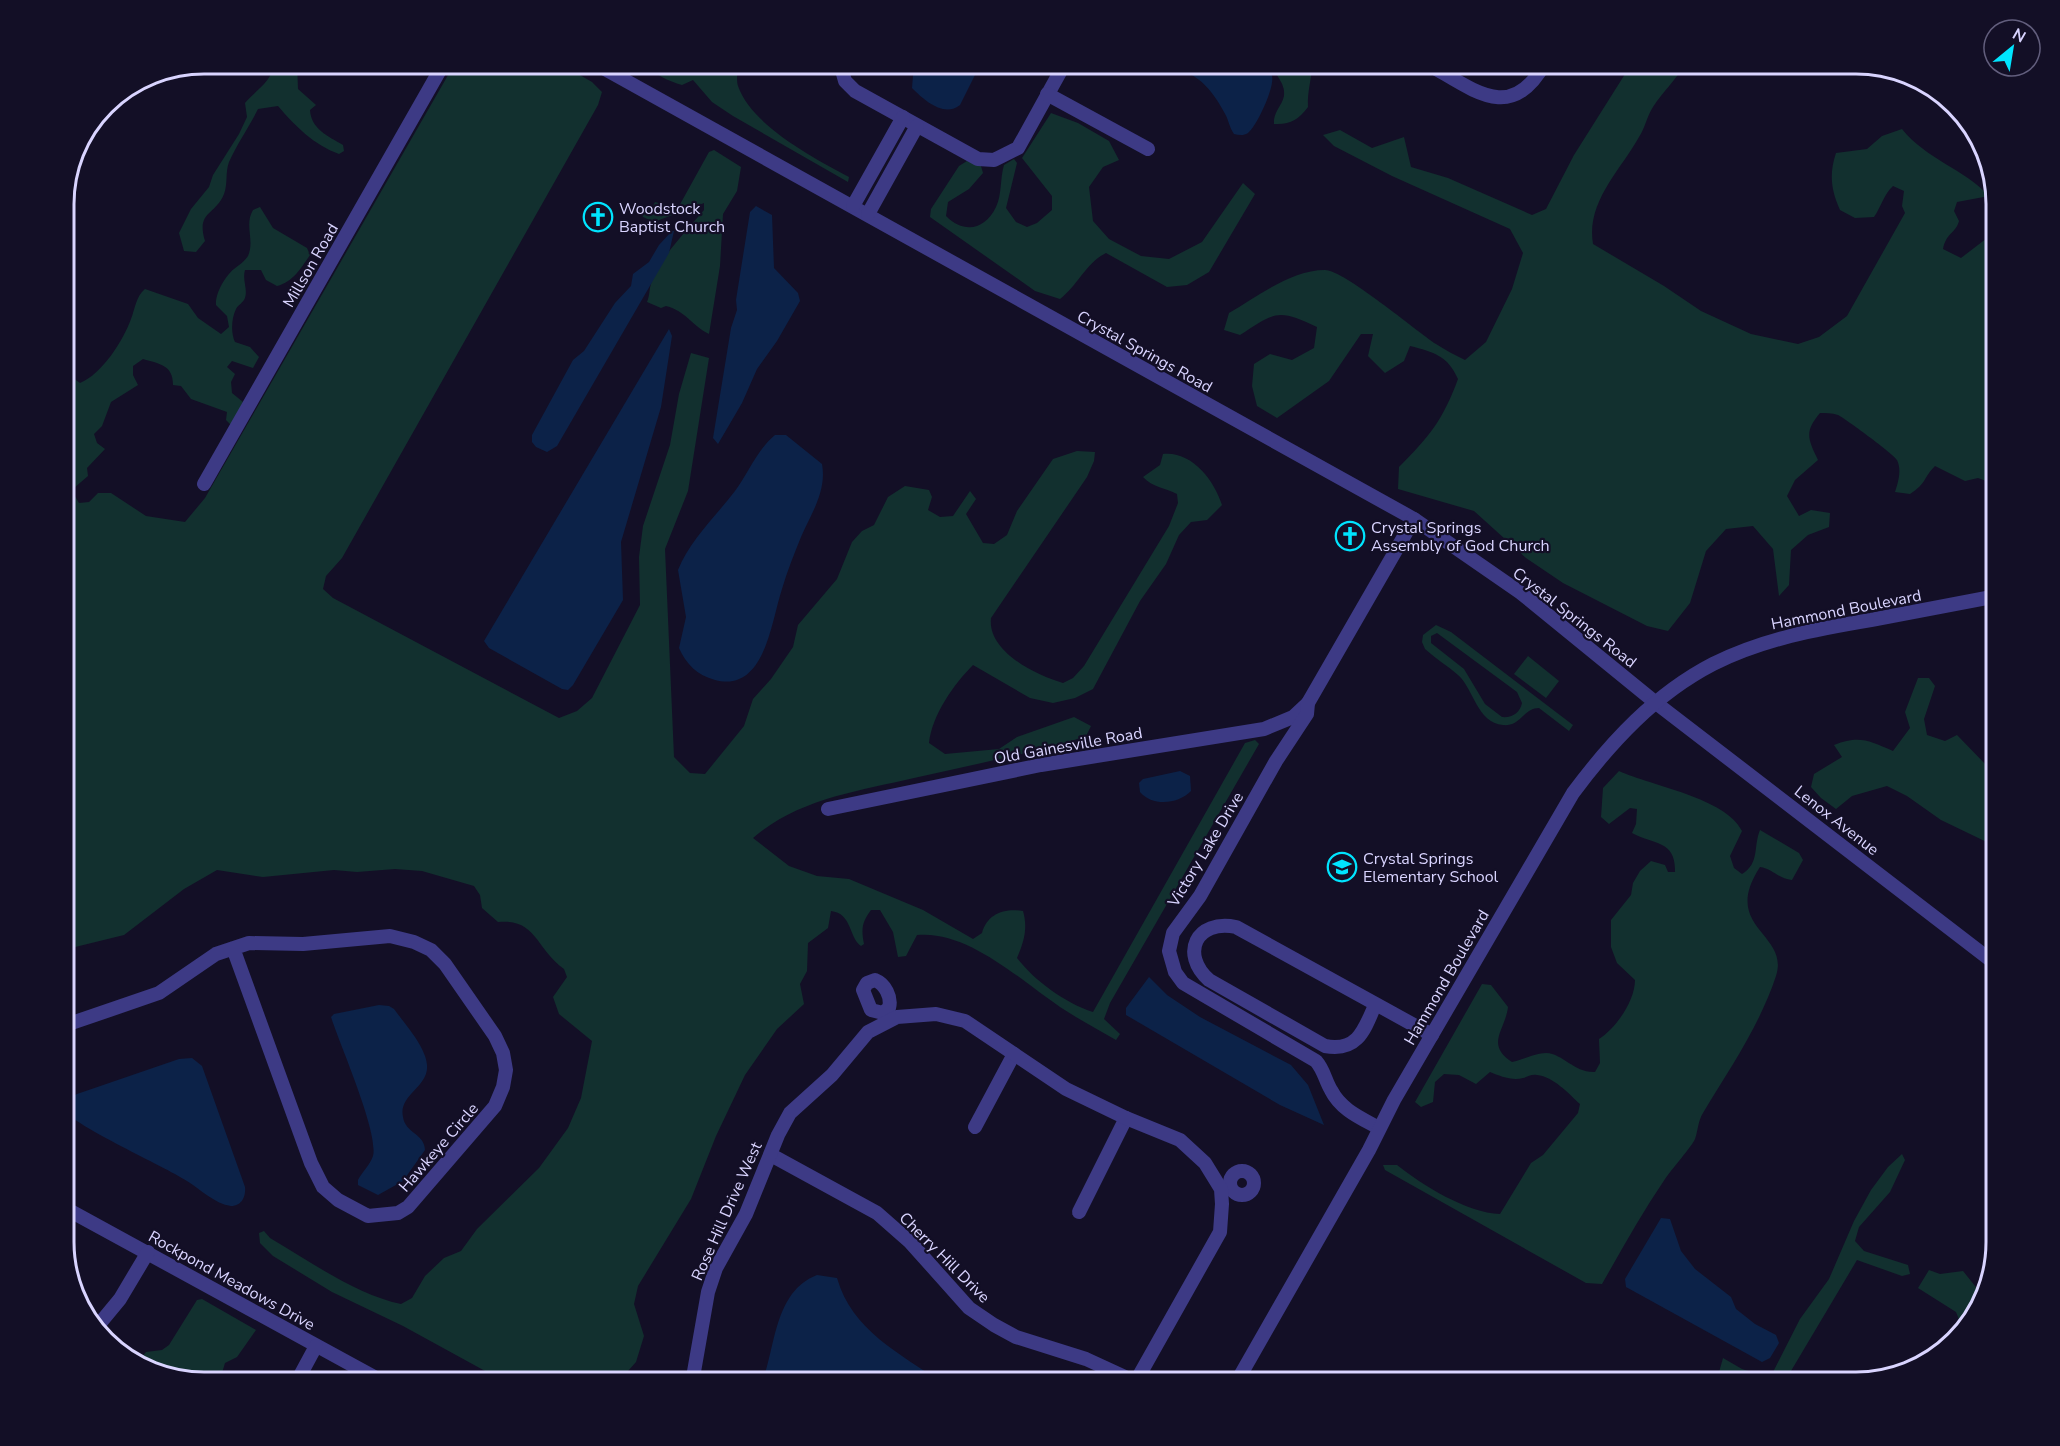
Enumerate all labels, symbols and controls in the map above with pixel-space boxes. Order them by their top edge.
north arrow [1982,18,2042,78]
text: N [2008,23,2030,48]
place label: Woodstock Baptist Church [619,198,725,238]
church icon: Woodstock Baptist Church [582,201,614,233]
street label: Millson Road [278,219,344,312]
street label: Crystal Springs Road [1073,305,1216,398]
place label: Crystal Springs Assembly of God Church [1371,517,1550,557]
church icon: Crystal Springs Assembly of God Church [1334,520,1366,552]
street label: Crystal Springs Road [1508,562,1641,673]
street label: Hammond Boulevard [1769,585,1923,635]
street label: Old Gainesville Road [992,722,1144,770]
street label: Lenox Avenue [1789,781,1883,861]
street label: Victory Lake Drive [1162,788,1249,912]
place label: Crystal Springs Elementary School [1363,848,1499,888]
school or university icon: Crystal Springs Elementary School [1326,851,1358,883]
street label: Hammond Boulevard [1399,906,1495,1049]
street label: Hawkeye Circle [394,1098,484,1197]
street label: Rose Hill Drive West [686,1138,768,1284]
street label: Cherry Hill Drive [894,1207,995,1308]
street label: Rockpond Meadows Drive [144,1226,319,1336]

